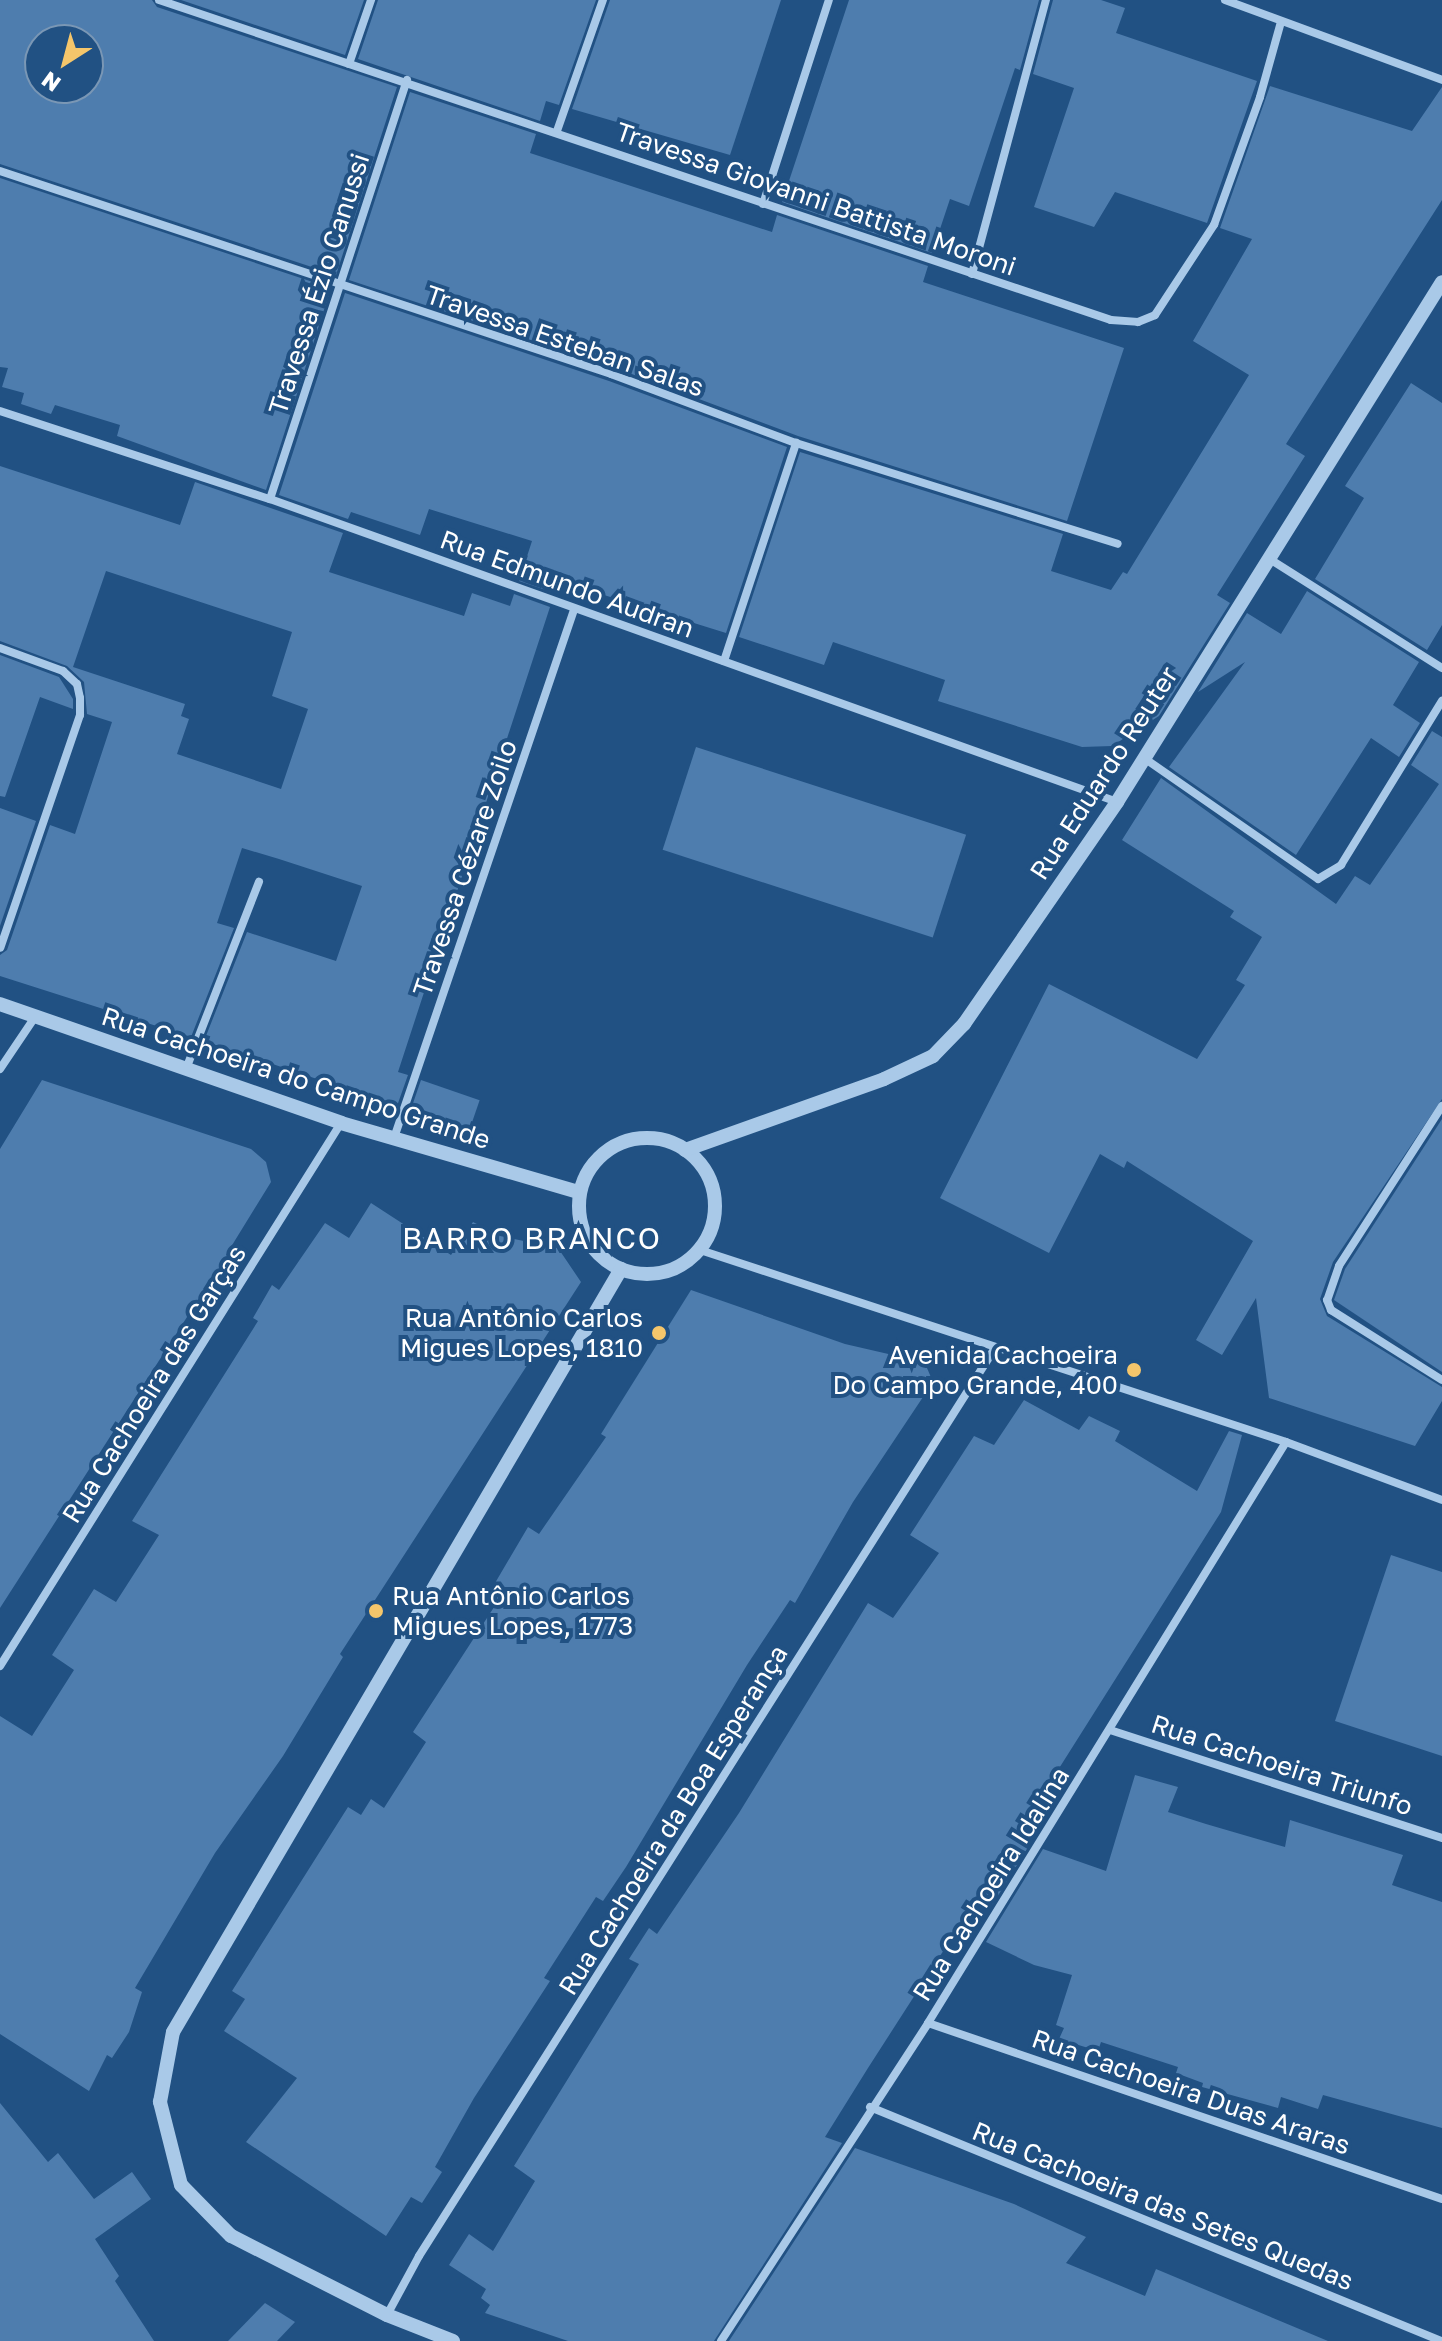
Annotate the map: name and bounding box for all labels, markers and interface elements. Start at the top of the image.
north arrow [24,24,104,104]
text: N [36,66,65,98]
street label: Travessa Giovanni Battista Moroni [612,116,1020,282]
street label: Travessa Ézio Canussi [262,150,376,418]
street label: Travessa Esteban Salas [422,279,708,403]
street label: Rua Edmundo Audran [436,524,698,644]
street label: Rua Eduardo Reuter [1023,661,1185,885]
street label: Travessa Cézare Zoilo [406,736,524,1000]
street label: Rua Cachoeira do Campo Grande [98,1000,494,1156]
district label: BARRO BRANCO [402,1220,662,1256]
street label: Rua Cachoeira das Garças [55,1239,253,1529]
place label: Rua Antônio Carlos Migues Lopes, 1810 [400,1302,643,1364]
marker: Rua Antônio Carlos Migues Lopes, 1810 [650,1324,668,1342]
place label: Avenida Cachoeira Do Campo Grande, 400 [832,1339,1118,1400]
marker: Avenida Cachoeira Do Campo Grande, 400 [1125,1361,1143,1379]
place label: Rua Antônio Carlos Migues Lopes, 1773 [392,1580,633,1642]
marker: Rua Antônio Carlos Migues Lopes, 1773 [367,1602,385,1620]
street label: Rua Cachoeira da Boa Esperança [552,1639,794,2001]
street label: Rua Cachoeira Triunfo [1147,1708,1417,1822]
street label: Rua Cachoeira Idalina [906,1761,1076,2007]
street label: Rua Cachoeira Duas Araras [1028,2023,1354,2161]
street label: Rua Cachoeira das Setes Quedas [968,2115,1358,2297]

